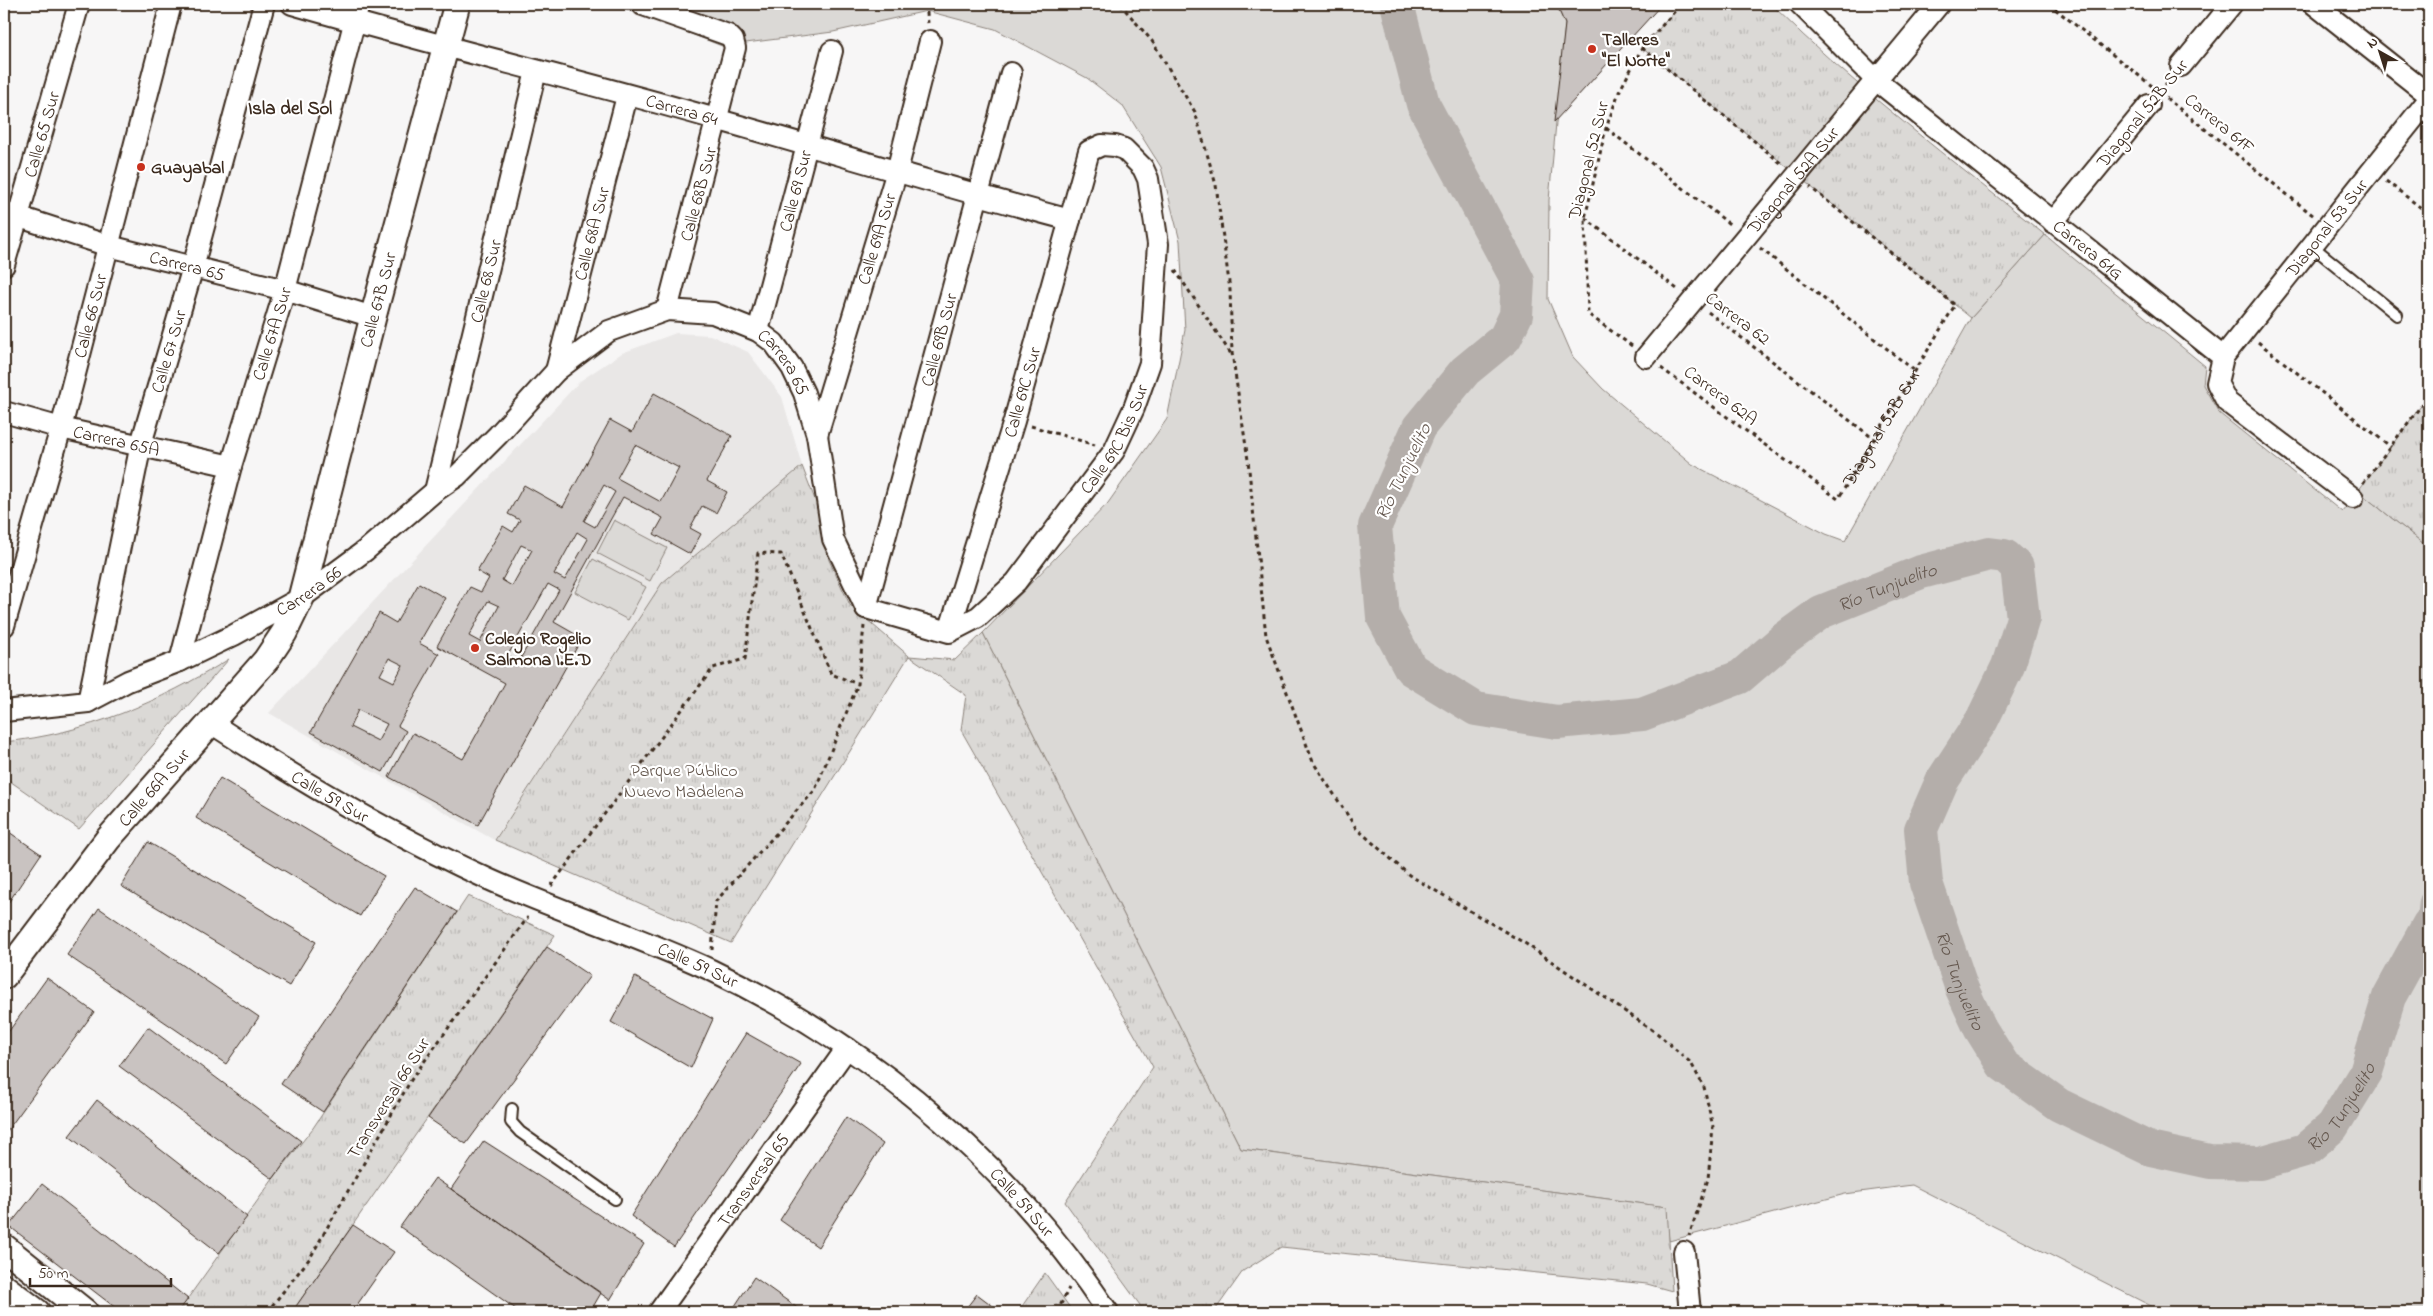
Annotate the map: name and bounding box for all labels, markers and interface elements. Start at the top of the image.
place label: Talleres "El Norte" [1601,28,1671,75]
north arrow [2356,28,2406,78]
text: N [2362,32,2383,54]
marker: Talleres "El Norte" [1586,43,1598,55]
street label: Diagonal 52B Sur [2091,54,2197,176]
street label: Calle 65 Sur [19,88,68,181]
street label: Carrera 61F [2178,88,2260,161]
street label: Carrera 64 [642,89,721,134]
district label: Isla del Sol [248,96,332,123]
street label: Diagonal 52 Sur [1562,98,1618,223]
street label: Diagonal 52A Sur [1742,122,1847,241]
street label: Calle 68B Sur [675,144,725,245]
street label: Calle 69 Sur [774,147,820,235]
place label: Guayabal [151,156,224,183]
marker: Guayabal [135,161,147,173]
street label: Diagonal 53 Sur [2280,174,2375,285]
street label: Calle 68A Sur [569,184,618,284]
street label: Calle 69A Sur [852,190,905,288]
street label: Carrera 61G [2046,215,2128,287]
street label: Calle 68 Sur [465,237,510,326]
street label: Carrera 65 [146,246,227,289]
street label: Calle 67B Sur [355,249,405,351]
street label: Calle 66 Sur [69,271,116,361]
street label: Calle 67A Sur [247,284,300,384]
street label: Carrera 62 [1699,286,1775,353]
street label: Calle 69B Sur [916,290,966,390]
street label: Calle 67 Sur [146,307,195,397]
street label: Carrera 65 [751,324,814,400]
street label: Calle 69C Sur [999,344,1049,441]
street label: Carrera 62A [1677,360,1762,433]
street label: Diagonal 52B Sur [1837,364,1929,493]
street label: Calle 69C Bis Sur [1075,381,1156,500]
water label: Río Tunjuelito [1369,418,1440,525]
street label: Carrera 65A [70,420,162,465]
water label: Río Tunjuelito [1834,557,1941,620]
street label: Carrera 66 [272,561,348,624]
place label: Colegio Rogelio Salmona I.E.D [485,627,591,674]
marker: Colegio Rogelio Salmona I.E.D [469,642,481,654]
street label: Calle 66A Sur [113,743,197,834]
park label: Parque Público Nuevo Madelena [624,759,744,806]
street label: Calle 59 Sur [285,765,373,831]
water label: Río Tunjuelito [1927,928,1991,1036]
street label: Calle 59 Sur [653,937,742,996]
street label: Transversal 66 Sur [342,1033,438,1165]
water label: Río Tunjuelito [2301,1059,2384,1159]
street label: Transversal 65 [712,1129,797,1233]
street label: Calle 59 Sur [983,1163,1059,1244]
scale bar [30,1256,171,1288]
text: 50 m [38,1263,69,1285]

